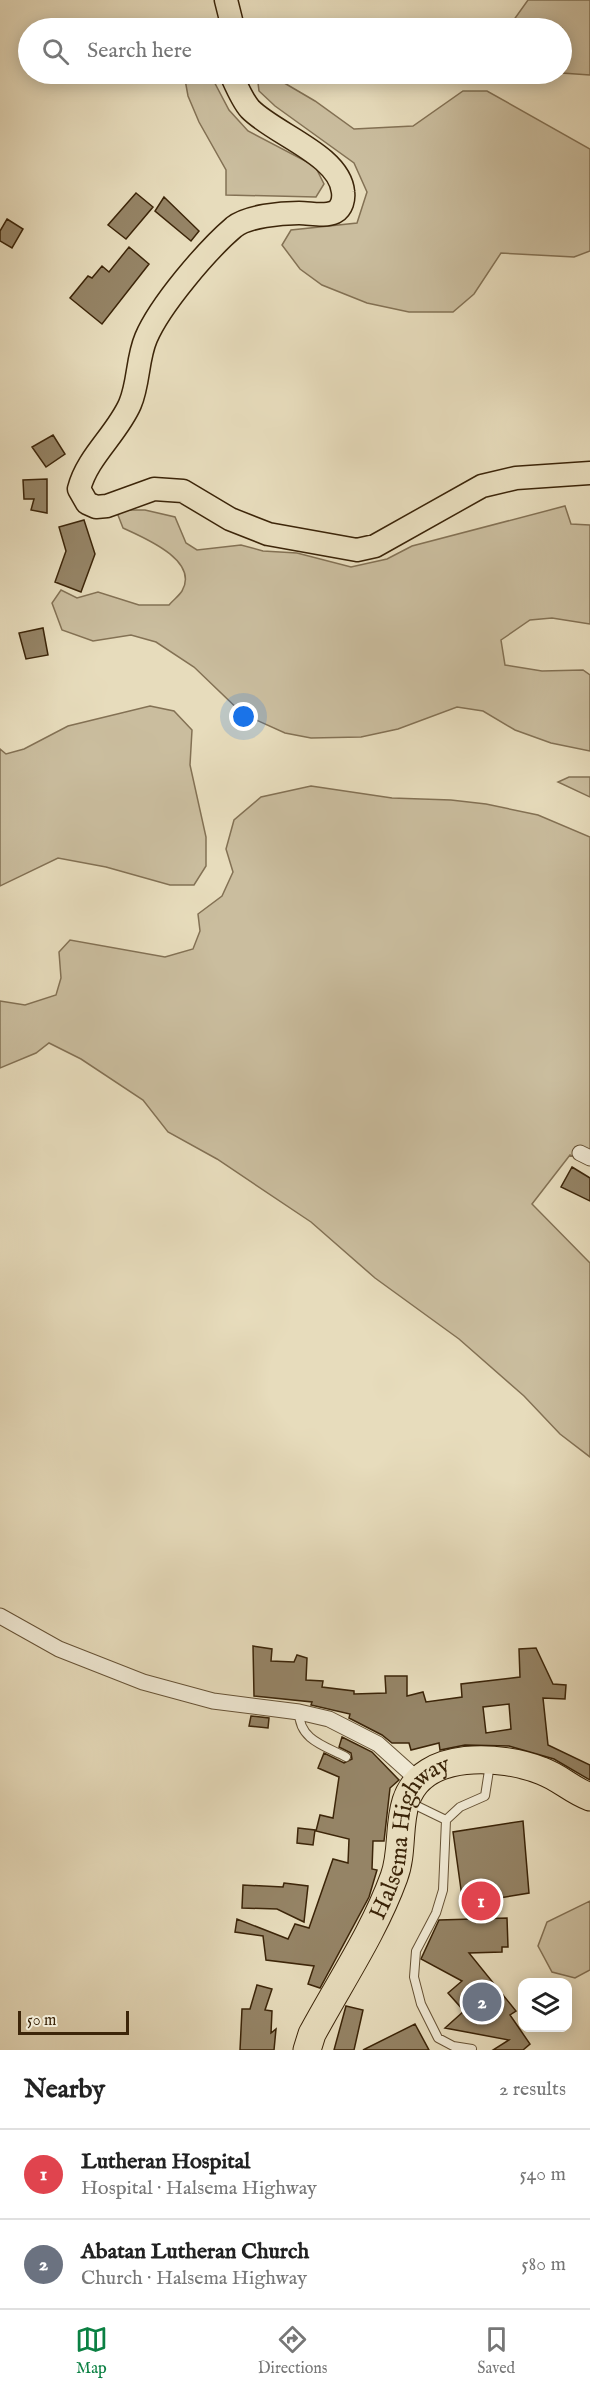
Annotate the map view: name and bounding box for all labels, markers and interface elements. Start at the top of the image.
search box [18,18,572,84]
icon: search [39,35,72,68]
text: Search here [87,37,192,65]
your location [229,702,258,731]
street label: Halsema Highway [362,1749,454,1925]
pin: 1 [462,1878,500,1924]
map controls [518,1978,572,2032]
button: layers [518,1978,572,2032]
pin: 2 [462,1980,502,2024]
scale bar [18,2008,129,2036]
text: 50 m [27,2011,56,2031]
text: Nearby [24,2073,105,2106]
text: 2 results [499,2077,566,2102]
text: Lutheran Hospital [81,2148,250,2176]
text: 1 [40,2162,47,2187]
text: 540 m [519,2162,566,2187]
text: Hospital · Halsema Highway [81,2176,317,2201]
text: Abatan Lutheran Church [81,2238,309,2266]
text: 2 [39,2252,48,2277]
text: 580 m [521,2252,566,2277]
text: Church · Halsema Highway [81,2266,307,2291]
tab: Map [75,2323,108,2379]
tab: Directions [258,2323,327,2379]
tab: Saved [477,2323,515,2379]

